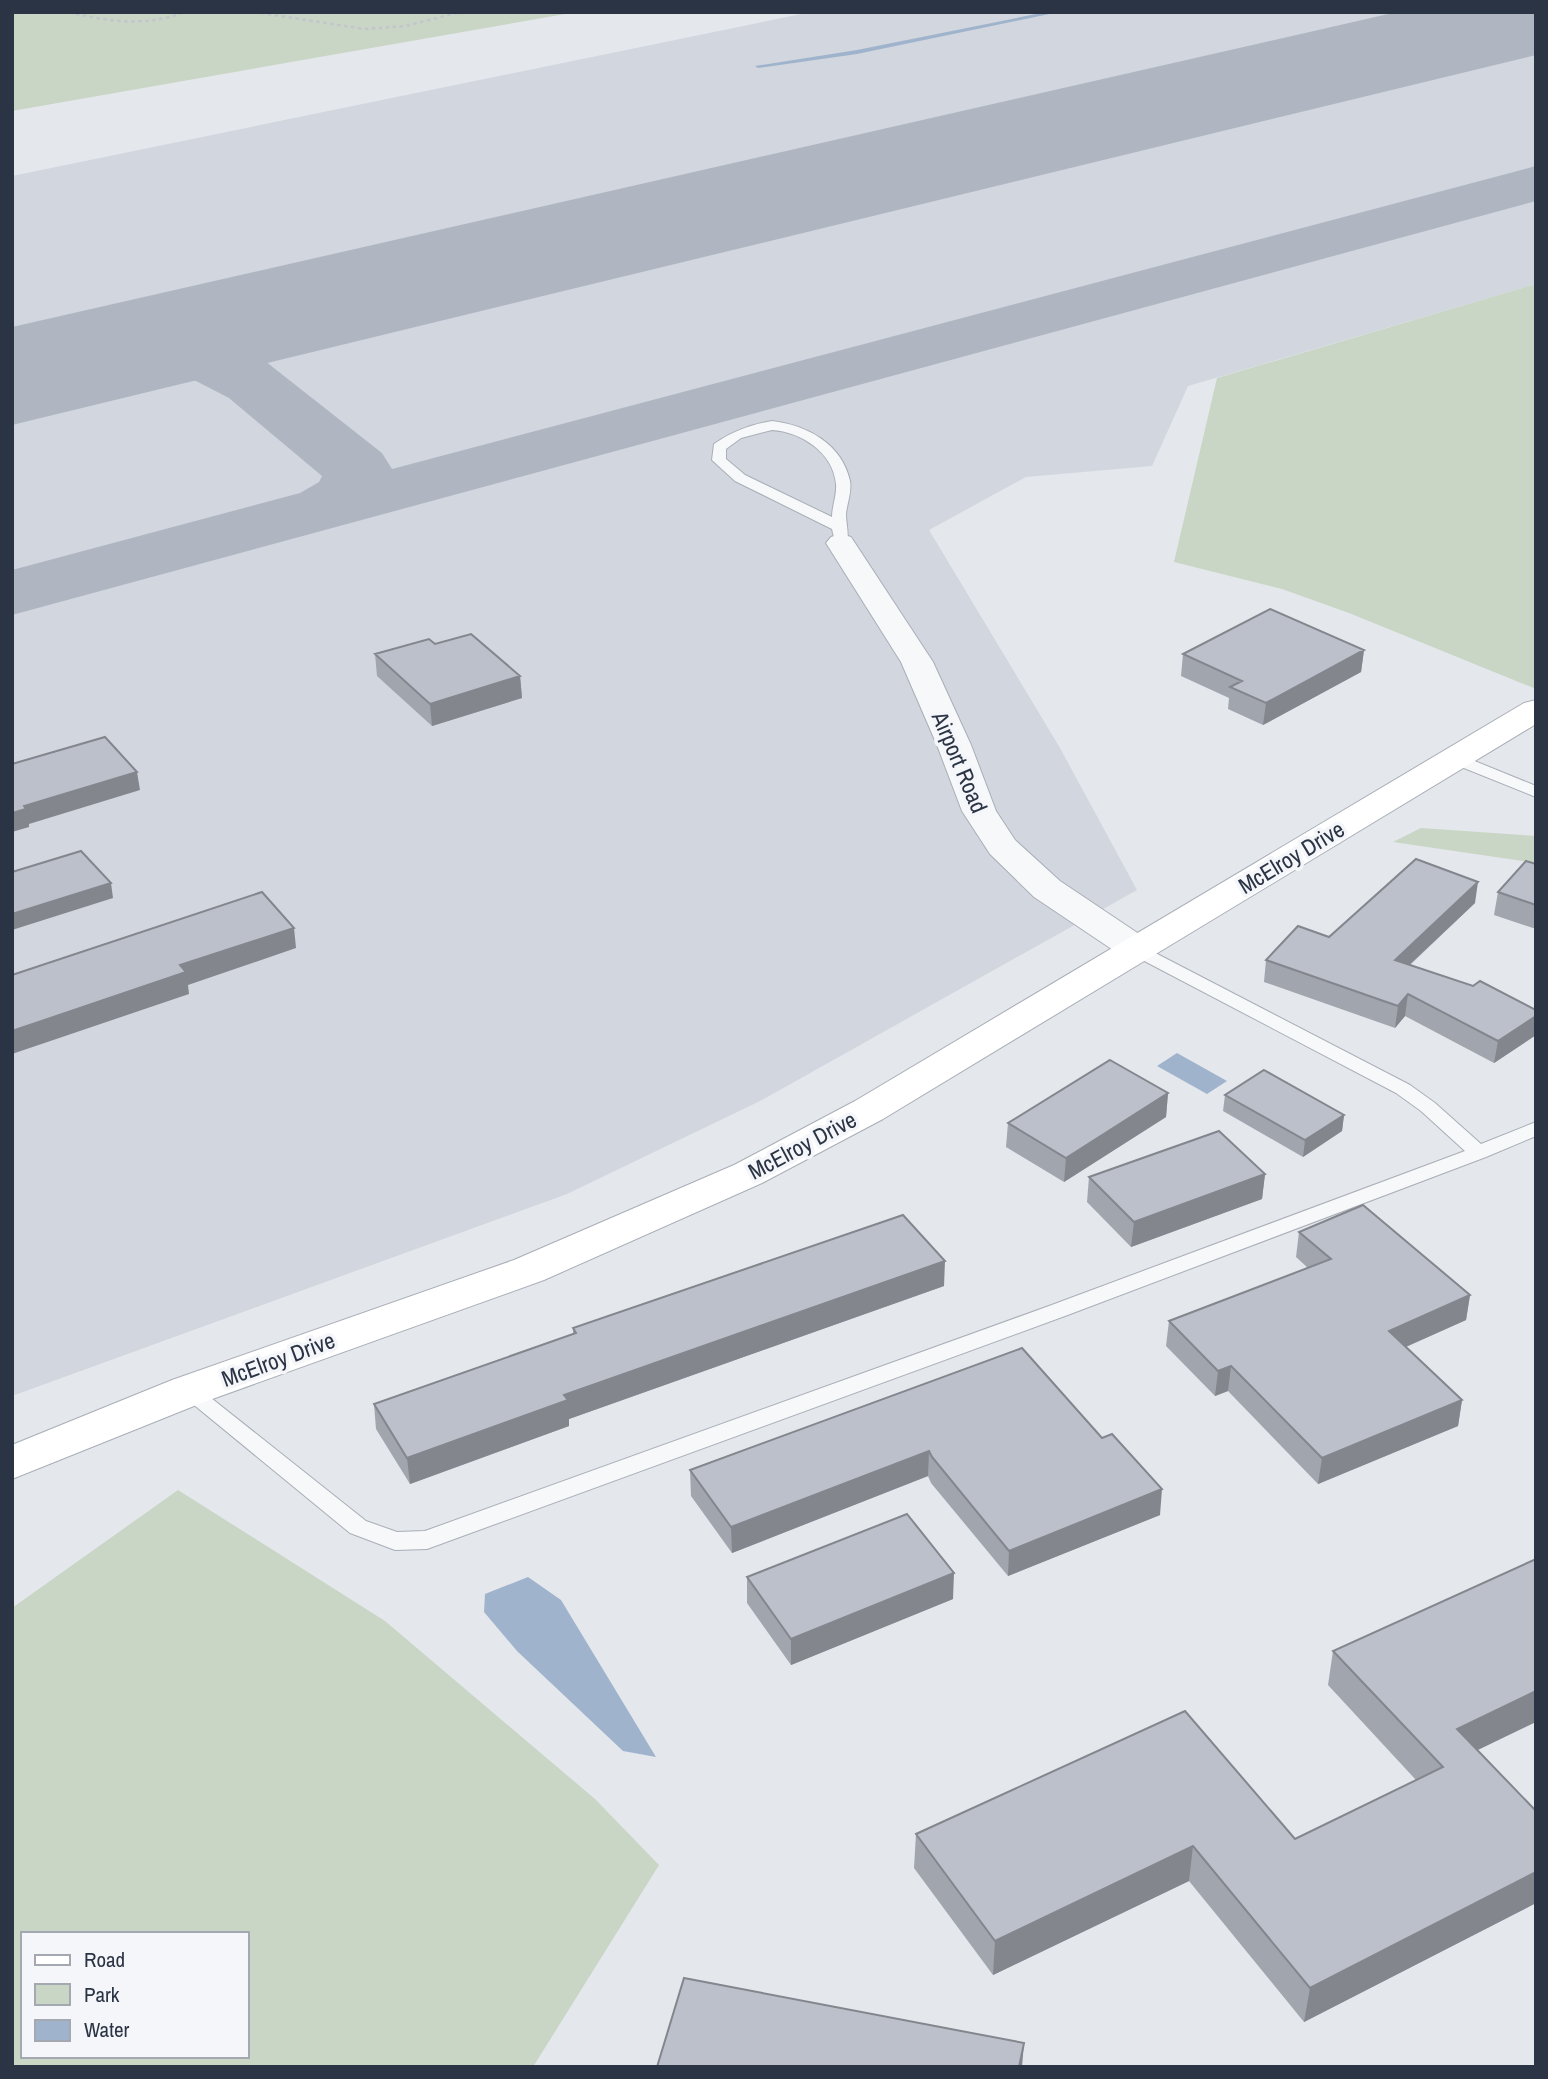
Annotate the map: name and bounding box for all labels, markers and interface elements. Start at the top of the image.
street label: Airport Road [924,706,995,817]
street label: McElroy Drive [1232,813,1350,901]
street label: McElroy Drive [742,1104,862,1186]
street label: McElroy Drive [217,1324,339,1394]
legend [21,1932,248,2058]
text: Road [84,1945,125,1974]
text: Park [84,1980,120,2009]
text: Water [84,2015,130,2044]

